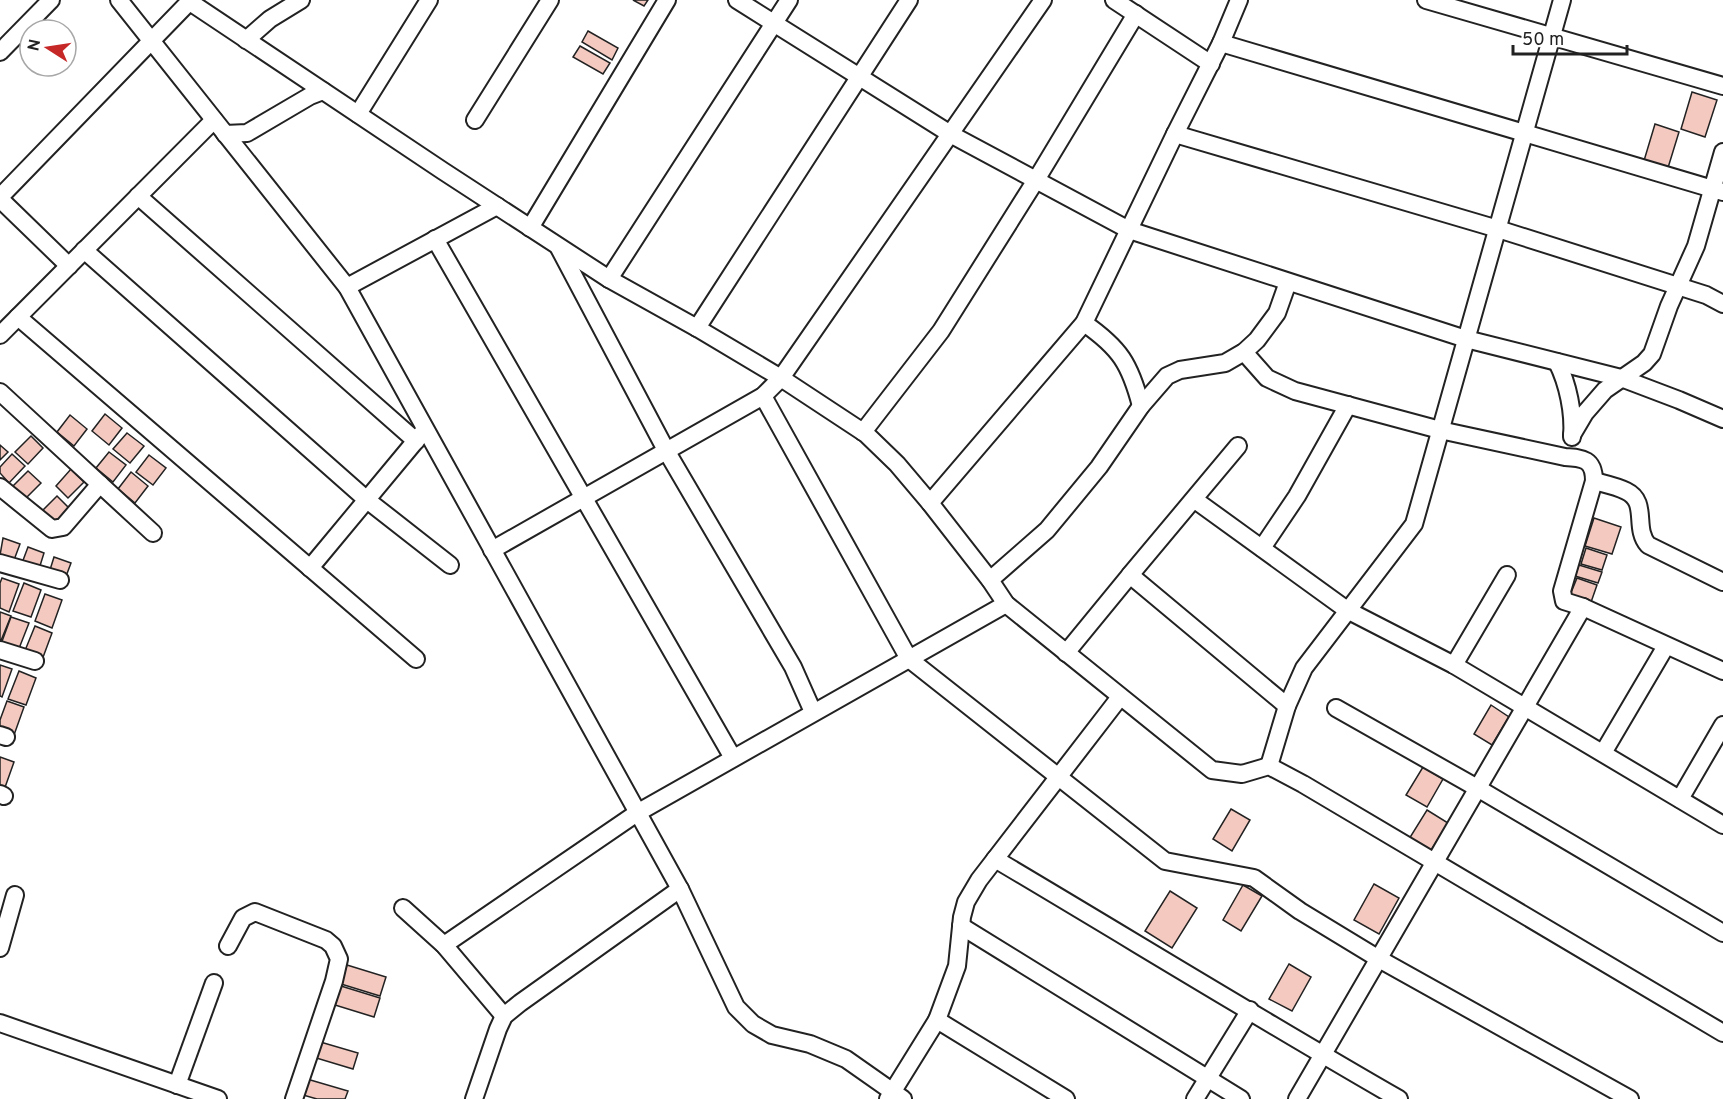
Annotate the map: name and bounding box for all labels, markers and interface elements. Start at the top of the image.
north arrow [18,18,78,78]
scale bar [1513,18,1627,56]
text: 50 m [1522,29,1564,52]
text: N [24,38,46,53]

